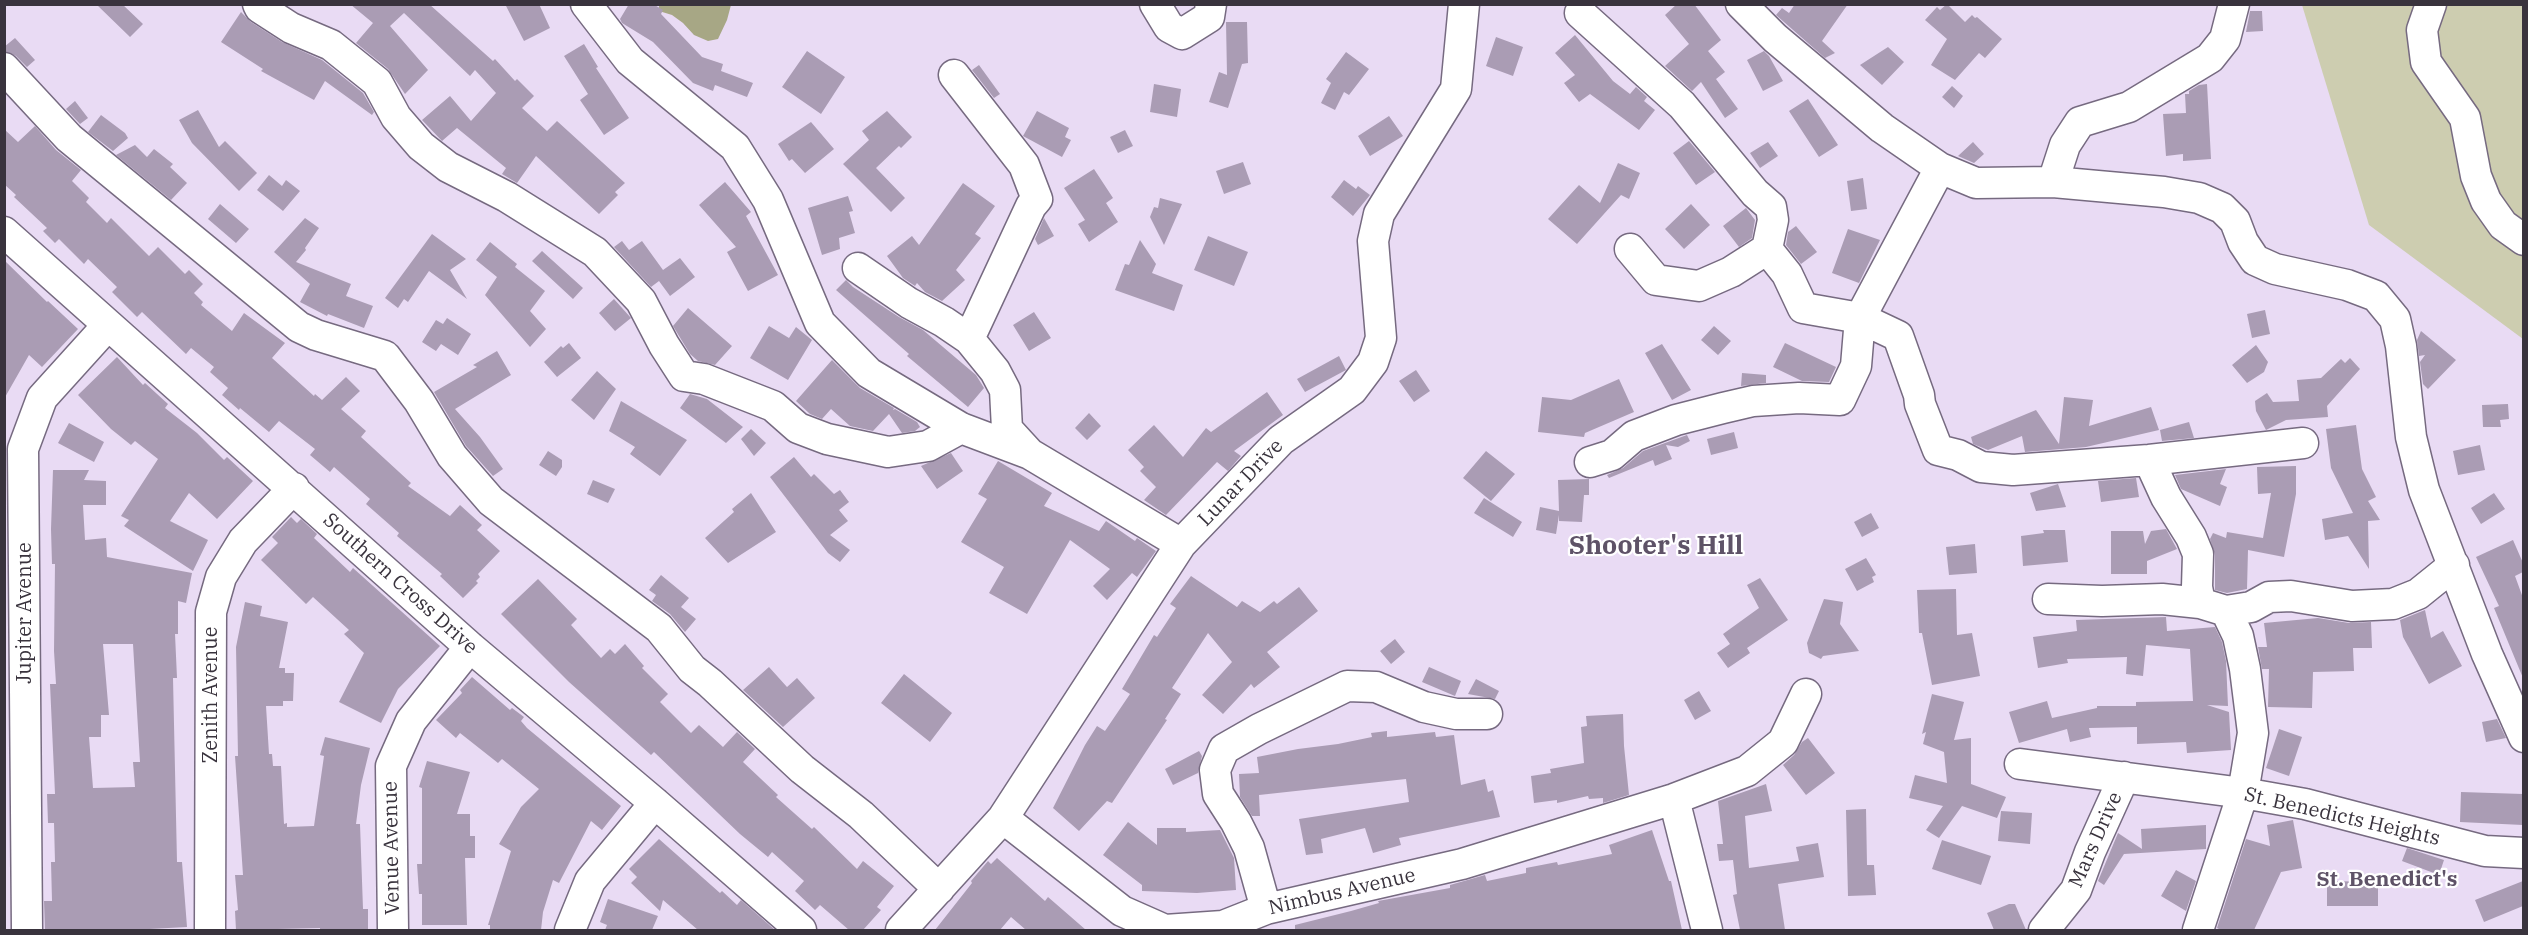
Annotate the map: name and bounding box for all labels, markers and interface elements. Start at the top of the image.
street label: Lunar Drive [1194,434,1288,532]
street label: Southern Cross Drive [318,508,482,660]
district label: Shooter's Hill [1569,530,1743,562]
street label: Jupiter Avenue [13,542,37,684]
street label: Zenith Avenue [199,627,223,763]
street label: Venue Avenue [379,781,405,915]
street label: St. Benedicts Heights [2242,783,2442,851]
street label: Mars Drive [2064,788,2128,892]
street label: Nimbus Avenue [1266,863,1418,921]
district label: St. Benedict's [2317,867,2457,893]

